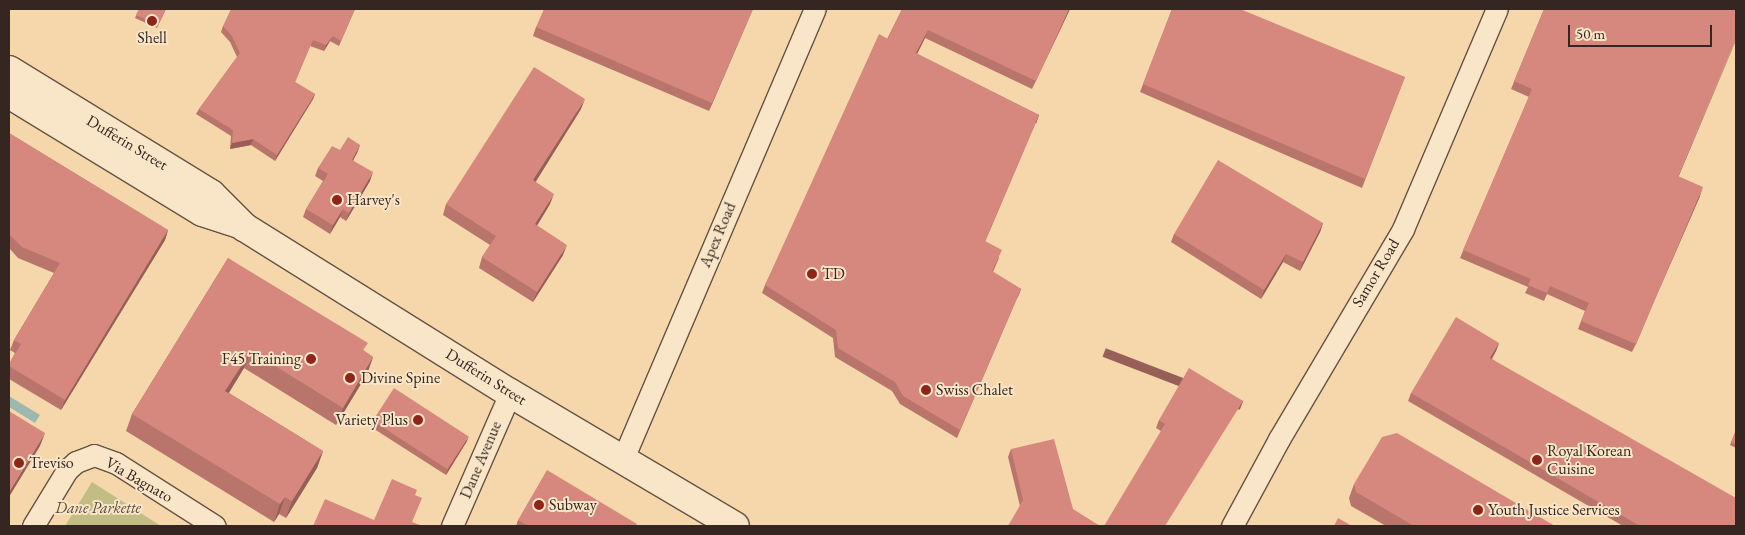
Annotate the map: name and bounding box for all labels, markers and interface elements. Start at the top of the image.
marker: Shell [146,15,158,27]
scale bar [1570,15,1714,47]
text: 50 m [1576,24,1605,43]
place label: Shell [137,28,167,48]
street label: Dufferin Street [83,111,171,175]
place label: Harvey's [347,190,400,210]
marker: Harvey's [331,194,343,206]
street label: Apex Road [696,200,740,270]
street label: Samor Road [1348,235,1404,311]
place label: TD [822,264,845,284]
marker: TD [806,268,818,280]
street label: Dufferin Street [442,345,530,409]
place label: F45 Training [222,349,301,369]
marker: F45 Training [305,353,317,365]
place label: Divine Spine [361,368,440,388]
marker: Divine Spine [343,371,357,385]
place label: Swiss Chalet [936,380,1013,400]
marker: Swiss Chalet [920,384,932,396]
place label: Variety Plus [335,410,408,430]
marker: Variety Plus [412,414,424,426]
street label: Dane Avenue [456,418,506,502]
place label: Royal Korean Cuisine [1547,441,1631,479]
place label: Treviso [29,453,74,473]
street label: Via Bagnato [102,453,176,507]
marker: Royal Korean Cuisine [1531,454,1543,466]
marker: Treviso [13,457,25,469]
place label: Subway [549,495,597,515]
park label: Dane Parkette [55,498,141,518]
marker: Subway [533,499,545,511]
place label: Youth Justice Services [1488,500,1620,520]
marker: Youth Justice Services [1472,504,1484,516]

